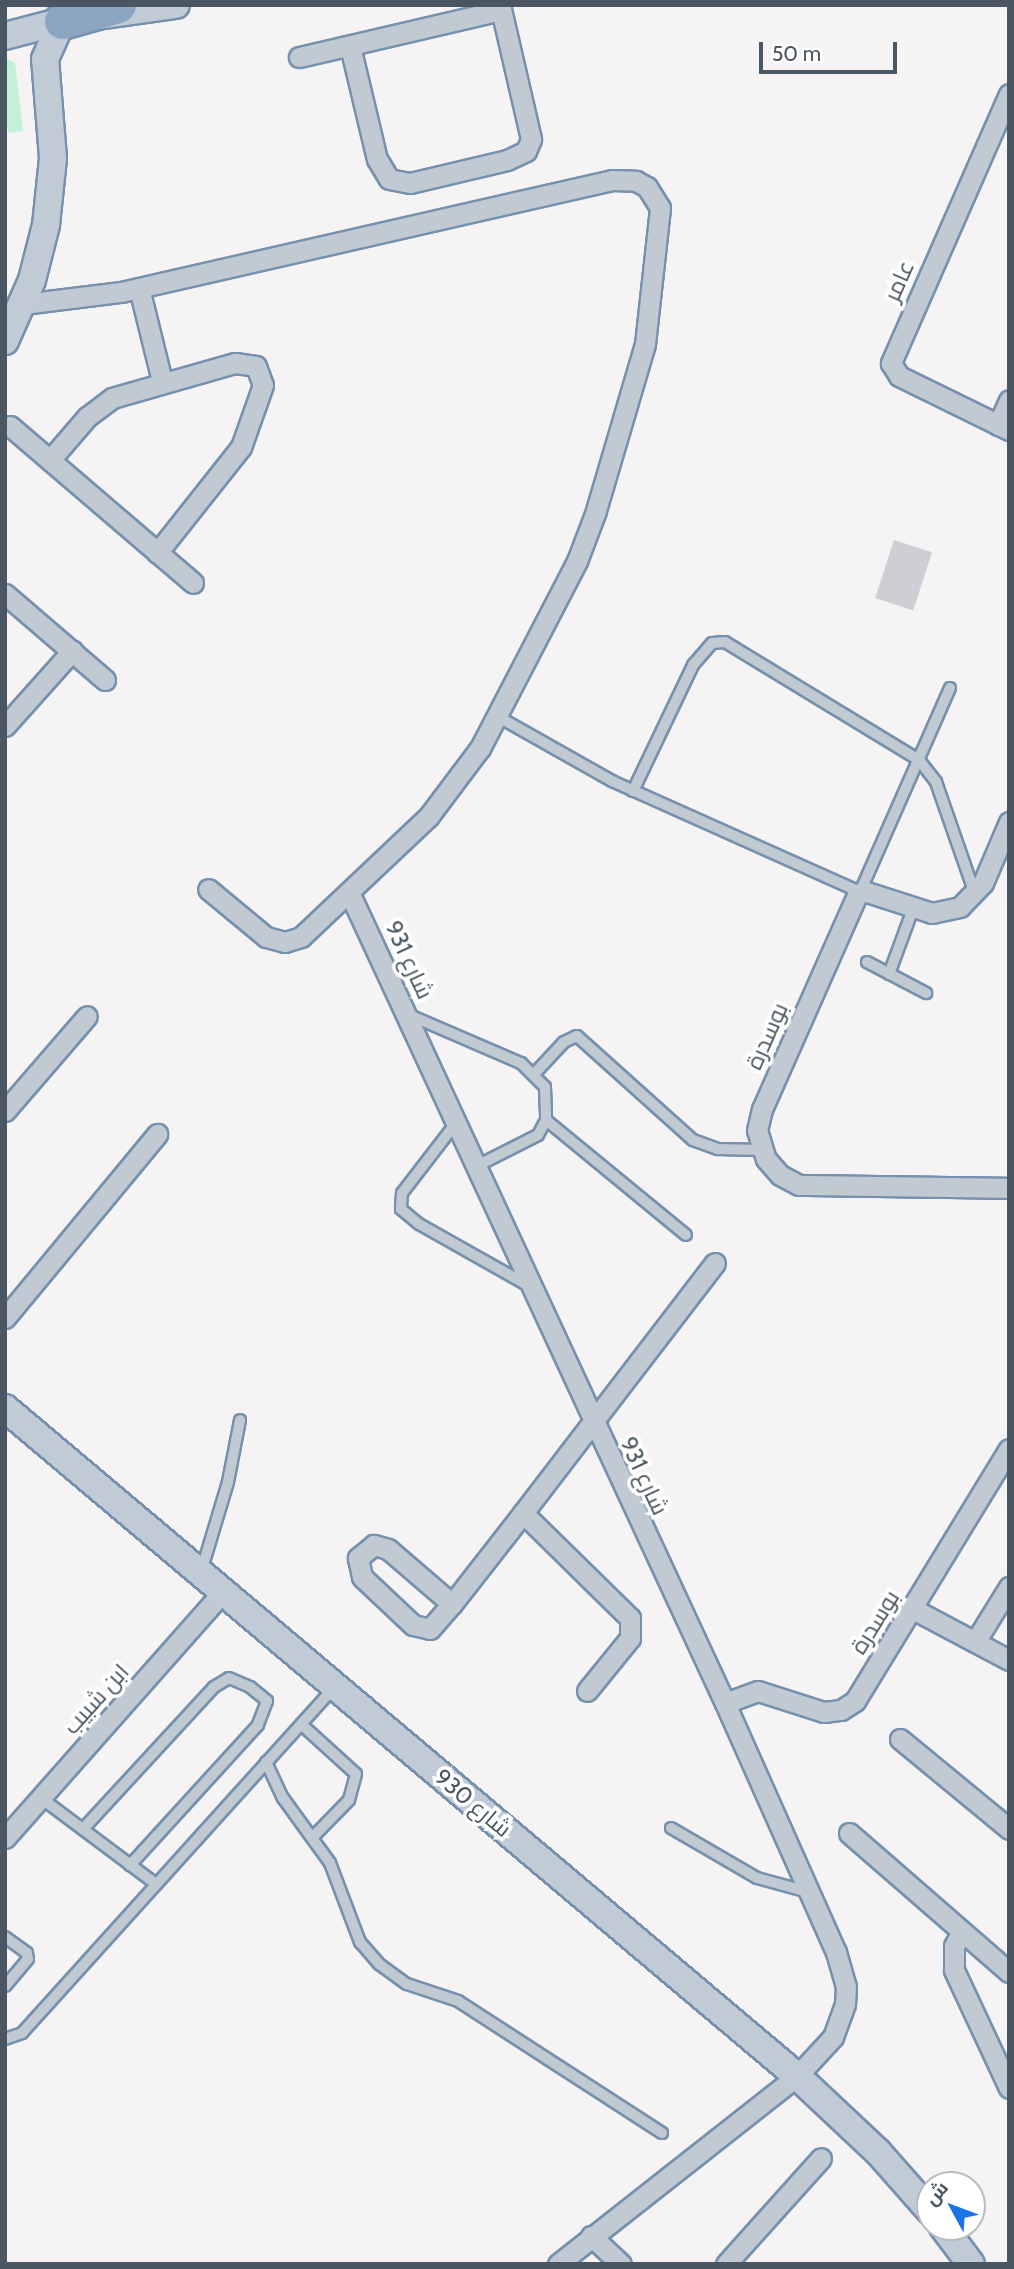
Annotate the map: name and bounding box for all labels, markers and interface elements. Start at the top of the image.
scale bar [762,28,900,72]
text: 50 m [772,41,821,66]
street label: عامر [878,256,920,306]
street label: شارع 931 [379,917,439,1003]
street label: بوسدرة [740,998,794,1074]
street label: شارع 931 [614,1433,674,1519]
street label: بوسدرة [845,1585,905,1659]
street label: ابن شبيب [57,1658,135,1740]
street label: شارع 930 [429,1763,517,1843]
north arrow [916,2171,986,2241]
text: ش [920,2176,953,2210]

